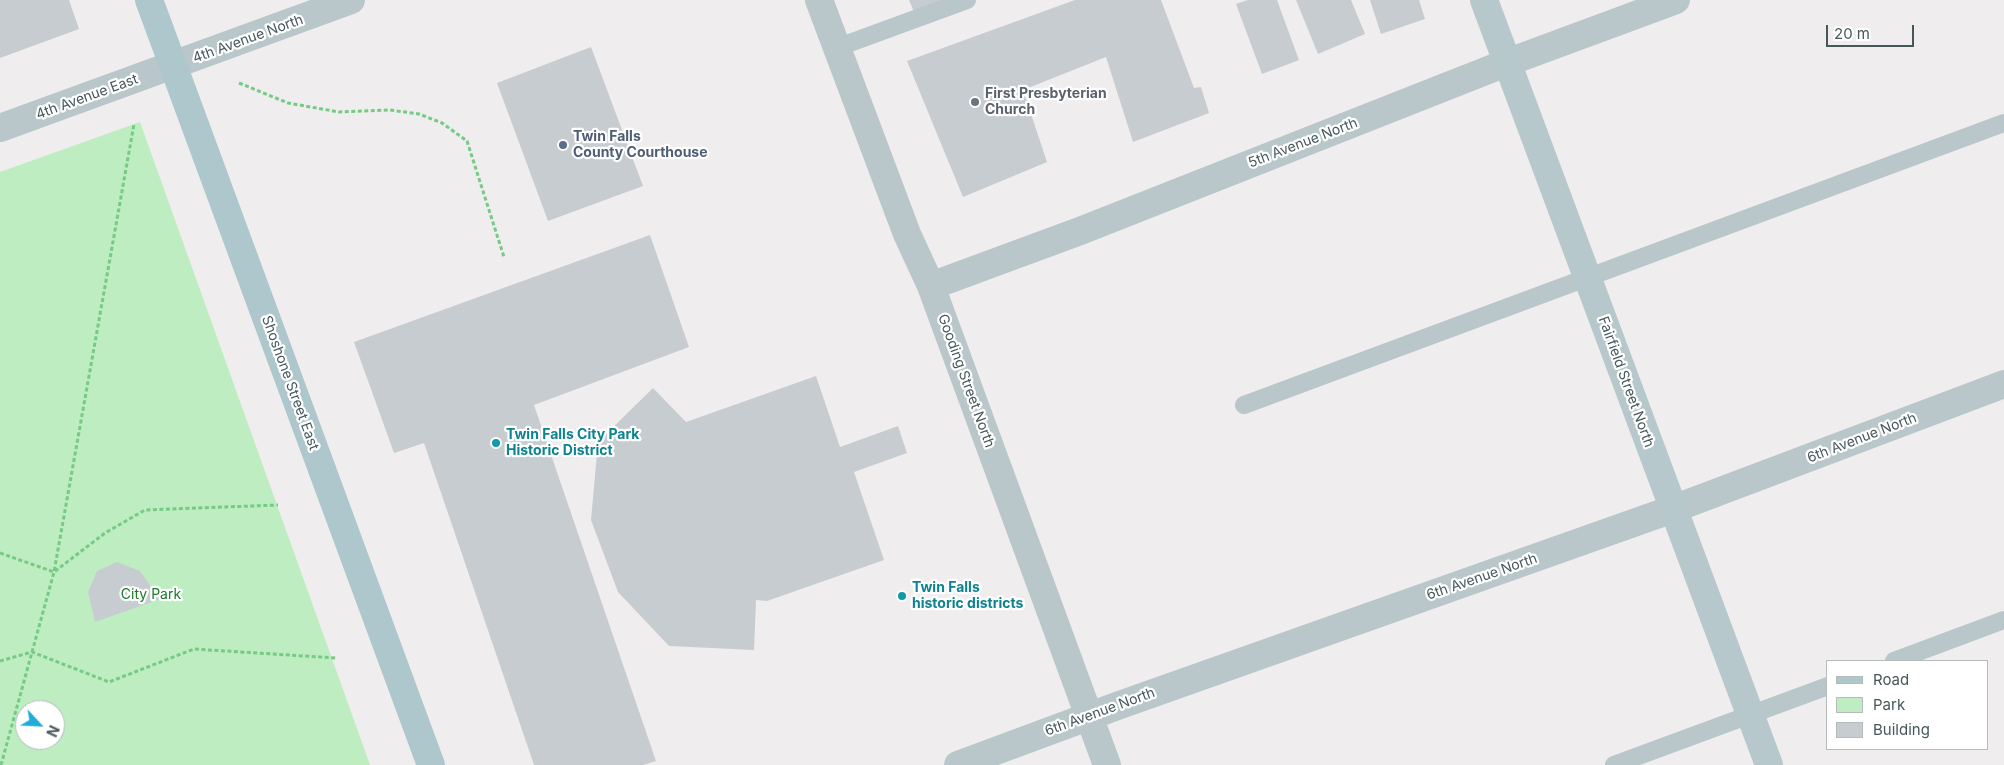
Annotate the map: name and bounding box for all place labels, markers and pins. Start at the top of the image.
place label: First Presbyterian Church [985,86,1107,118]
marker: First Presbyterian Church [969,96,981,108]
place label: Twin Falls County Courthouse [573,129,708,162]
marker: Twin Falls County Courthouse [557,139,569,151]
place label: Twin Falls City Park Historic District [506,427,639,460]
marker: Twin Falls City Park Historic District [490,437,502,449]
place label: Twin Falls historic districts [912,580,1023,612]
marker: Twin Falls historic districts [896,590,908,602]

